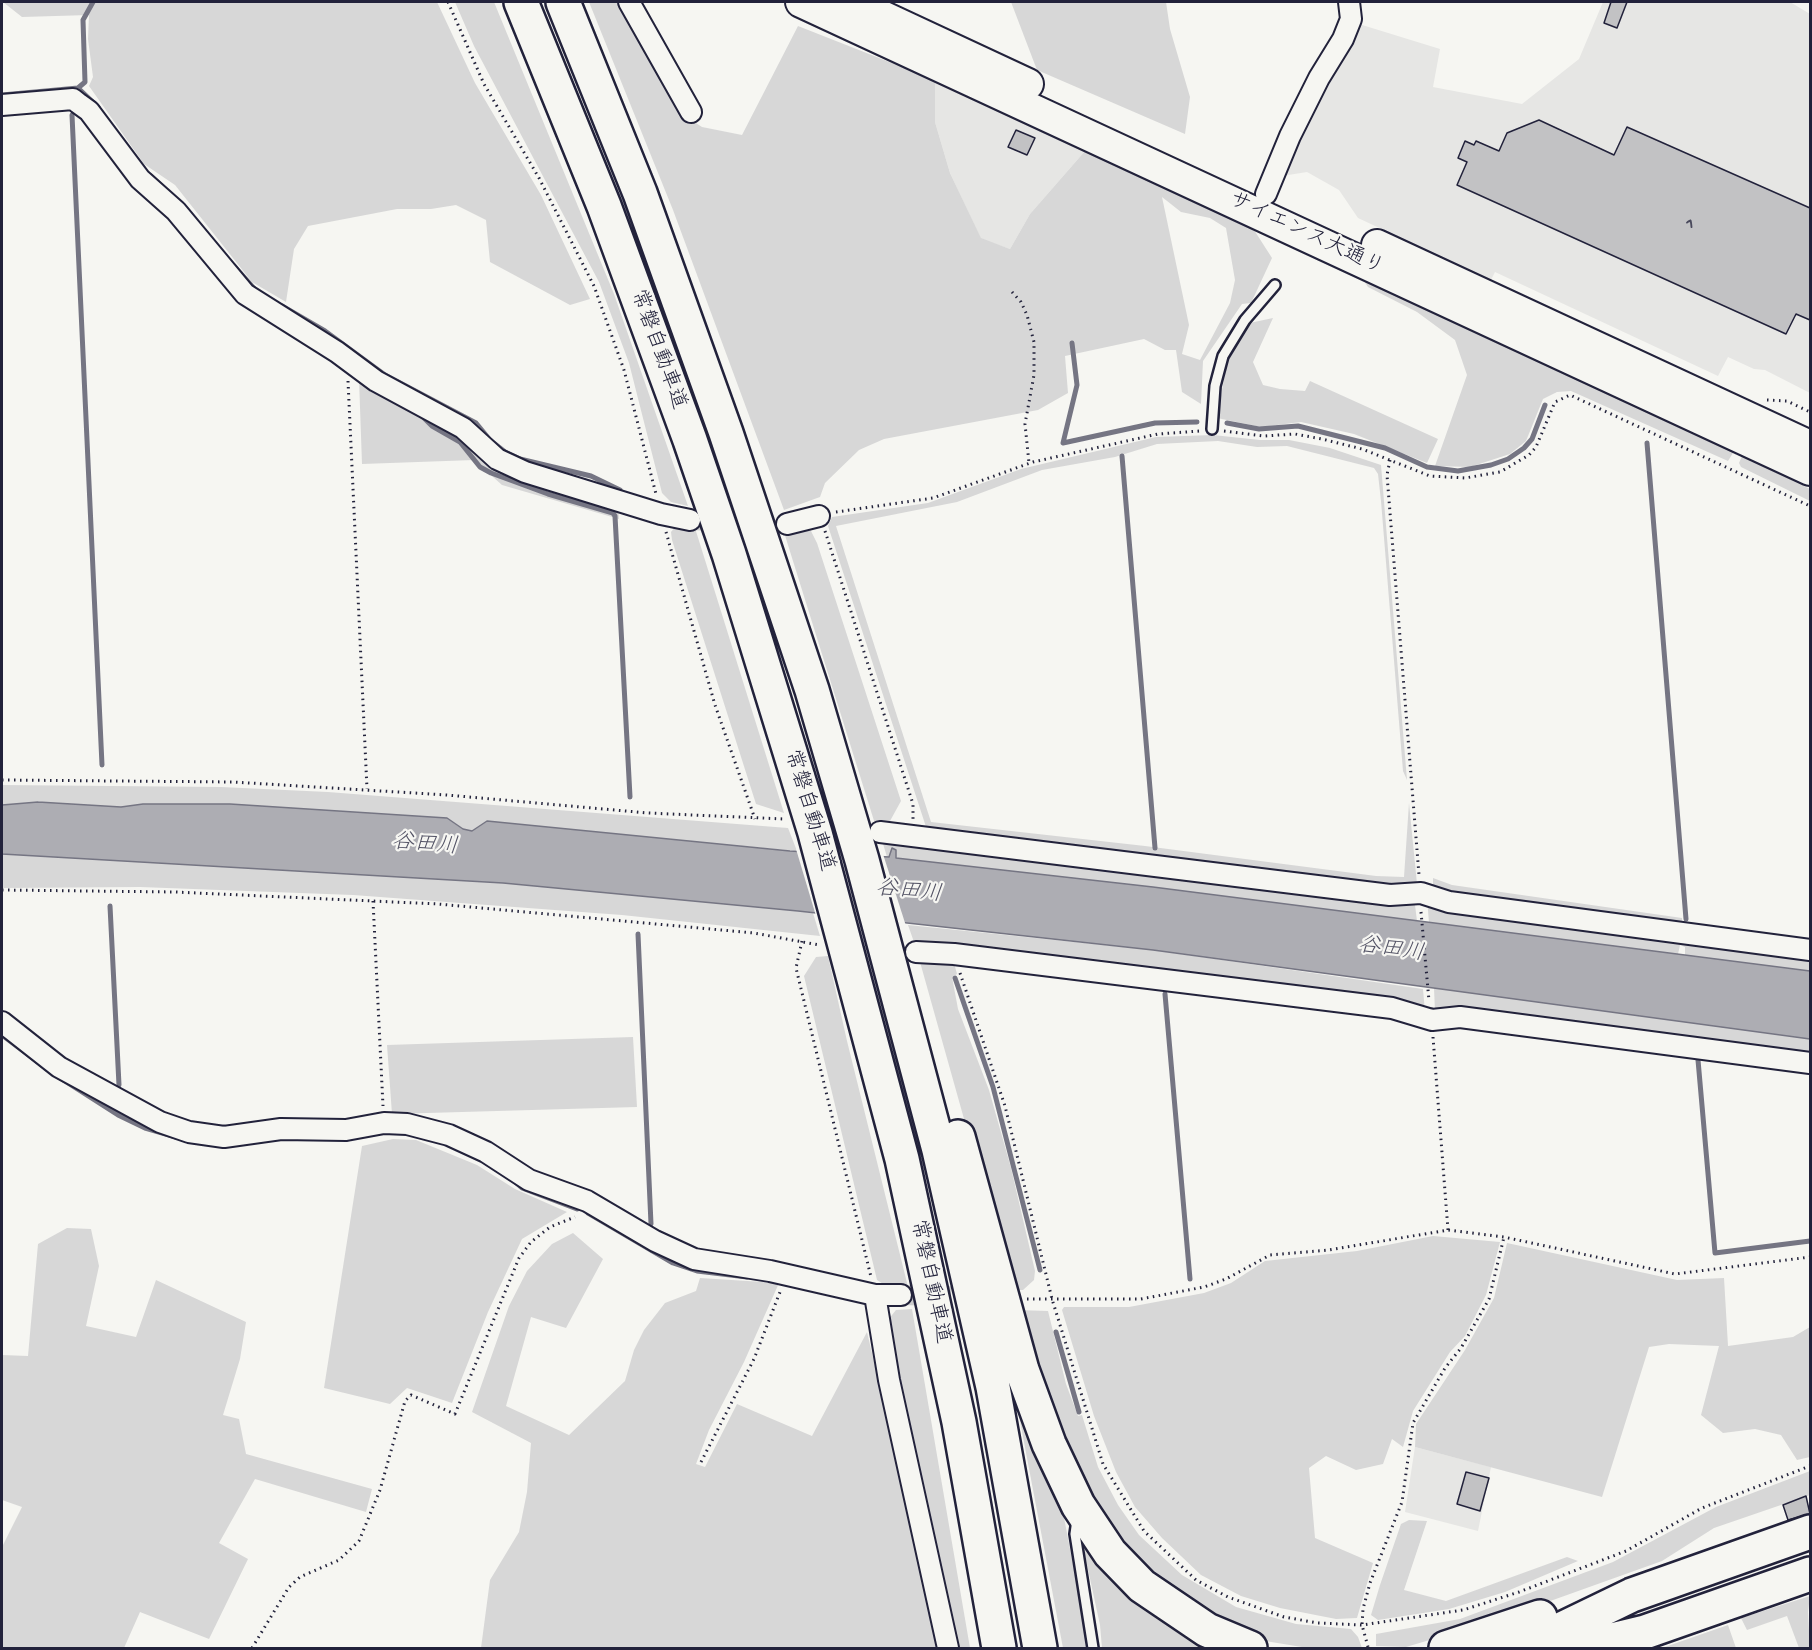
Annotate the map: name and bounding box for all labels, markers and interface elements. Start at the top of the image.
street label: サイエンス大通り [1225,188,1387,282]
house number: 1 [1686,214,1694,236]
street label: 常磐自動車道 [624,286,690,414]
street label: 常磐自動車道 [778,747,838,875]
water label: 谷田川 [391,830,459,862]
water label: 谷田川 [875,876,943,910]
water label: 谷田川 [1356,933,1426,969]
street label: 常磐自動車道 [904,1218,954,1346]

